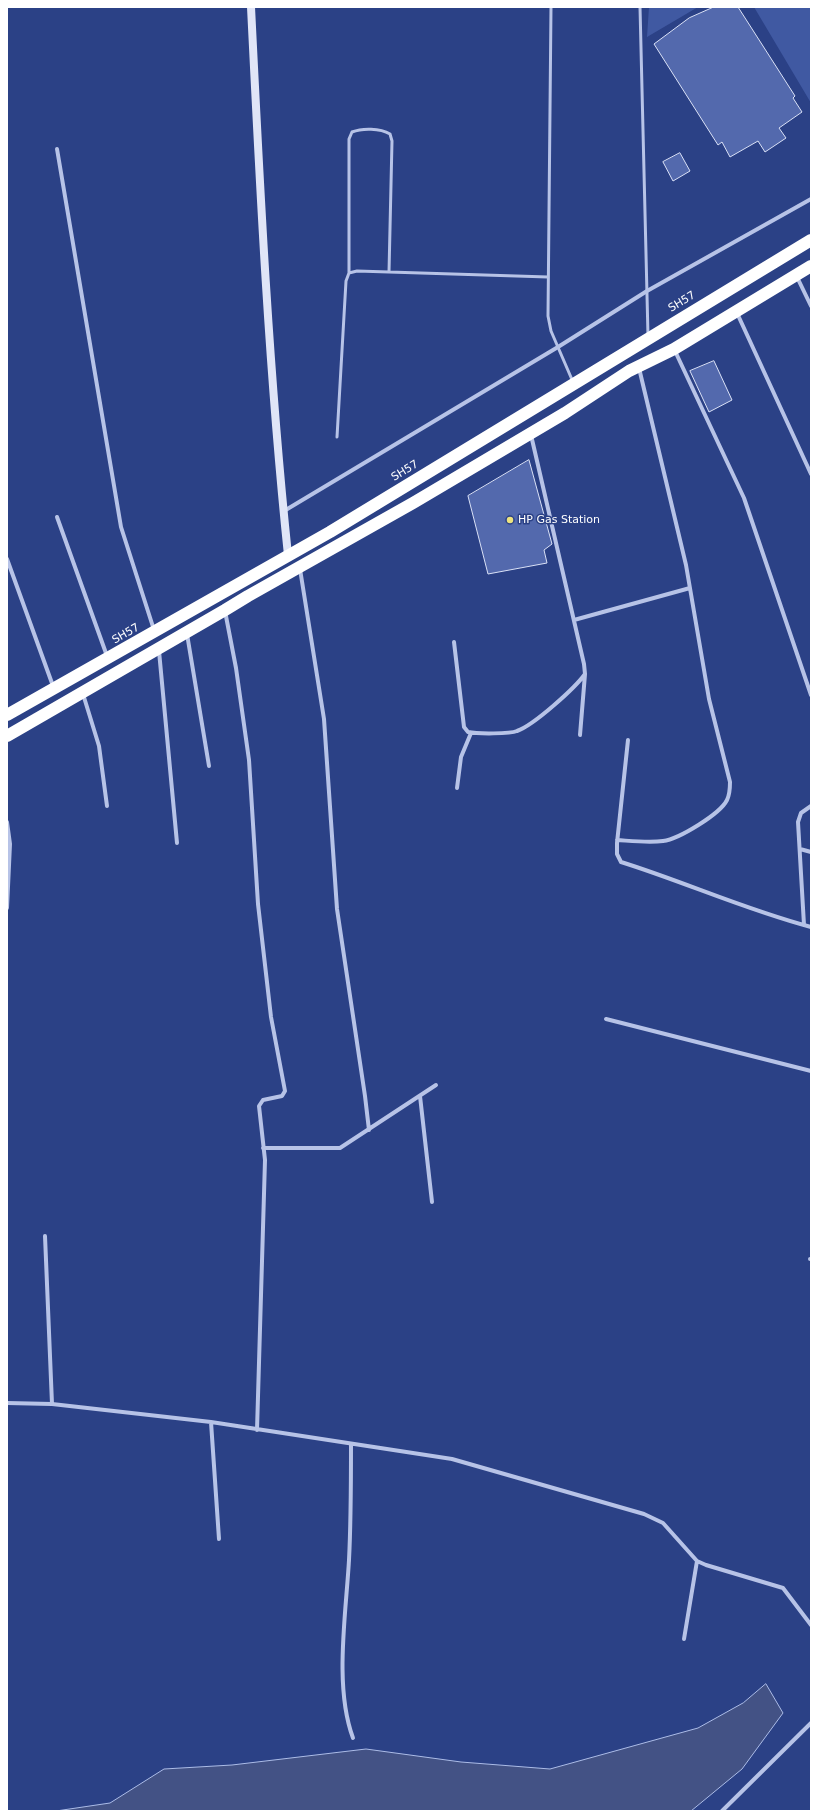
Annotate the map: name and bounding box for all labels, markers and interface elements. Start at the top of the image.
street label: SH57 [666,289,698,315]
street label: SH57 [389,458,421,484]
place label: HP Gas Station [518,513,600,527]
marker: HP Gas Station [505,515,515,525]
street label: SH57 [110,621,142,647]

